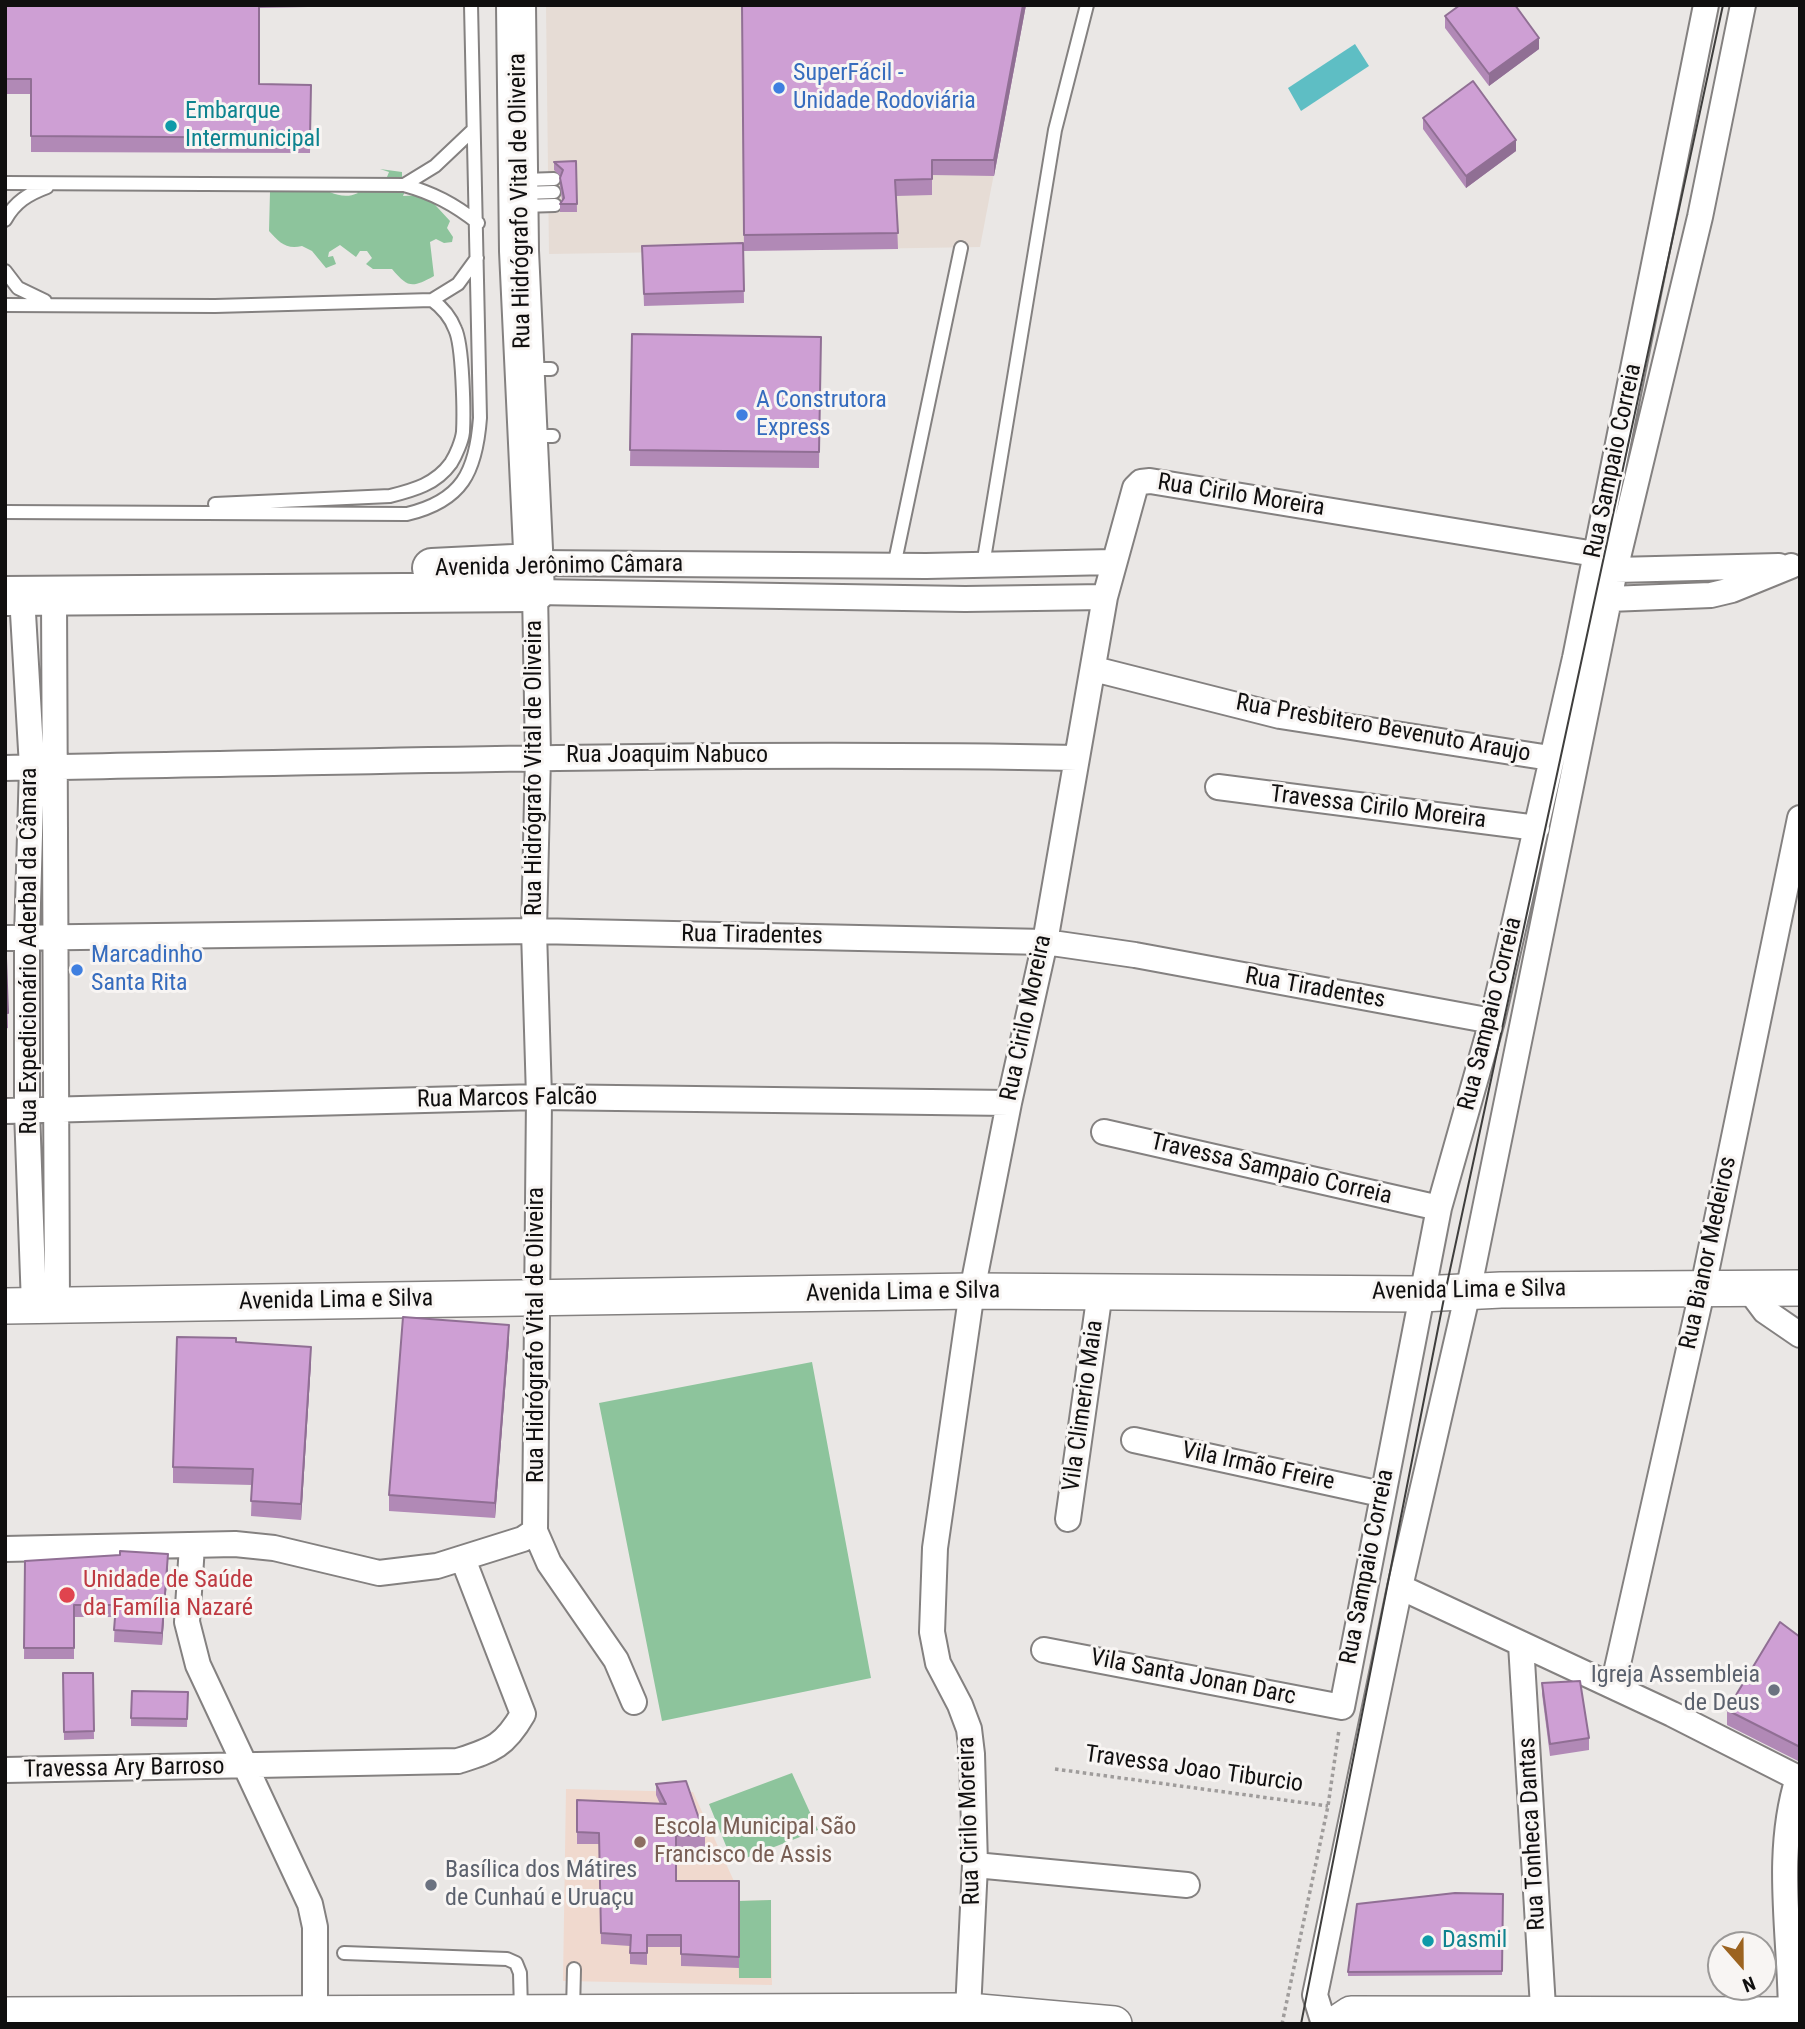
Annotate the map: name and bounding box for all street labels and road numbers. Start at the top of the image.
street label: Rua Hidrógrafo Vital de Oliveira [504,53,538,349]
street label: Rua Sampaio Correia [1579,361,1649,561]
street label: Rua Cirilo Moreira [1155,469,1327,523]
street label: Avenida Jerônimo Câmara [435,550,683,584]
street label: Rua Hidrógrafo Vital de Oliveira [521,620,549,916]
street label: Rua Presbitero Bevenuto Araujo [1233,689,1533,769]
street label: Rua Joaquim Nabuco [566,742,768,770]
street label: Rua Expedicionário Aderbal da Câmara [16,767,44,1135]
street label: Travessa Cirilo Moreira [1268,780,1488,836]
street label: Rua Sampaio Correia [1453,914,1529,1114]
street label: Rua Tiradentes [681,920,823,952]
street label: Rua Cirilo Moreira [995,932,1059,1104]
street label: Rua Tiradentes [1243,963,1387,1015]
street label: Rua Marcos Falcão [417,1083,597,1115]
street label: Travessa Sampaio Correia [1148,1128,1394,1212]
street label: Rua Bianor Medeiros [1675,1154,1743,1352]
street label: Rua Hidrógrafo Vital de Oliveira [523,1187,551,1483]
street label: Avenida Lima e Silva [1372,1275,1566,1307]
street label: Avenida Lima e Silva [806,1277,1000,1309]
street label: Avenida Lima e Silva [239,1285,433,1317]
street label: Vila Climerio Maia [1058,1319,1110,1493]
street label: Vila Irmão Freire [1179,1437,1337,1497]
street label: Rua Sampaio Correia [1335,1467,1401,1667]
street label: Vila Santa Jonan Darc [1088,1644,1298,1712]
street label: Rua Cirilo Moreira [953,1736,987,1906]
street label: Rua Tonheca Dantas [1514,1737,1552,1931]
street label: Travessa Joao Tiburcio [1083,1740,1305,1800]
street label: Travessa Ary Barroso [23,1753,225,1785]

